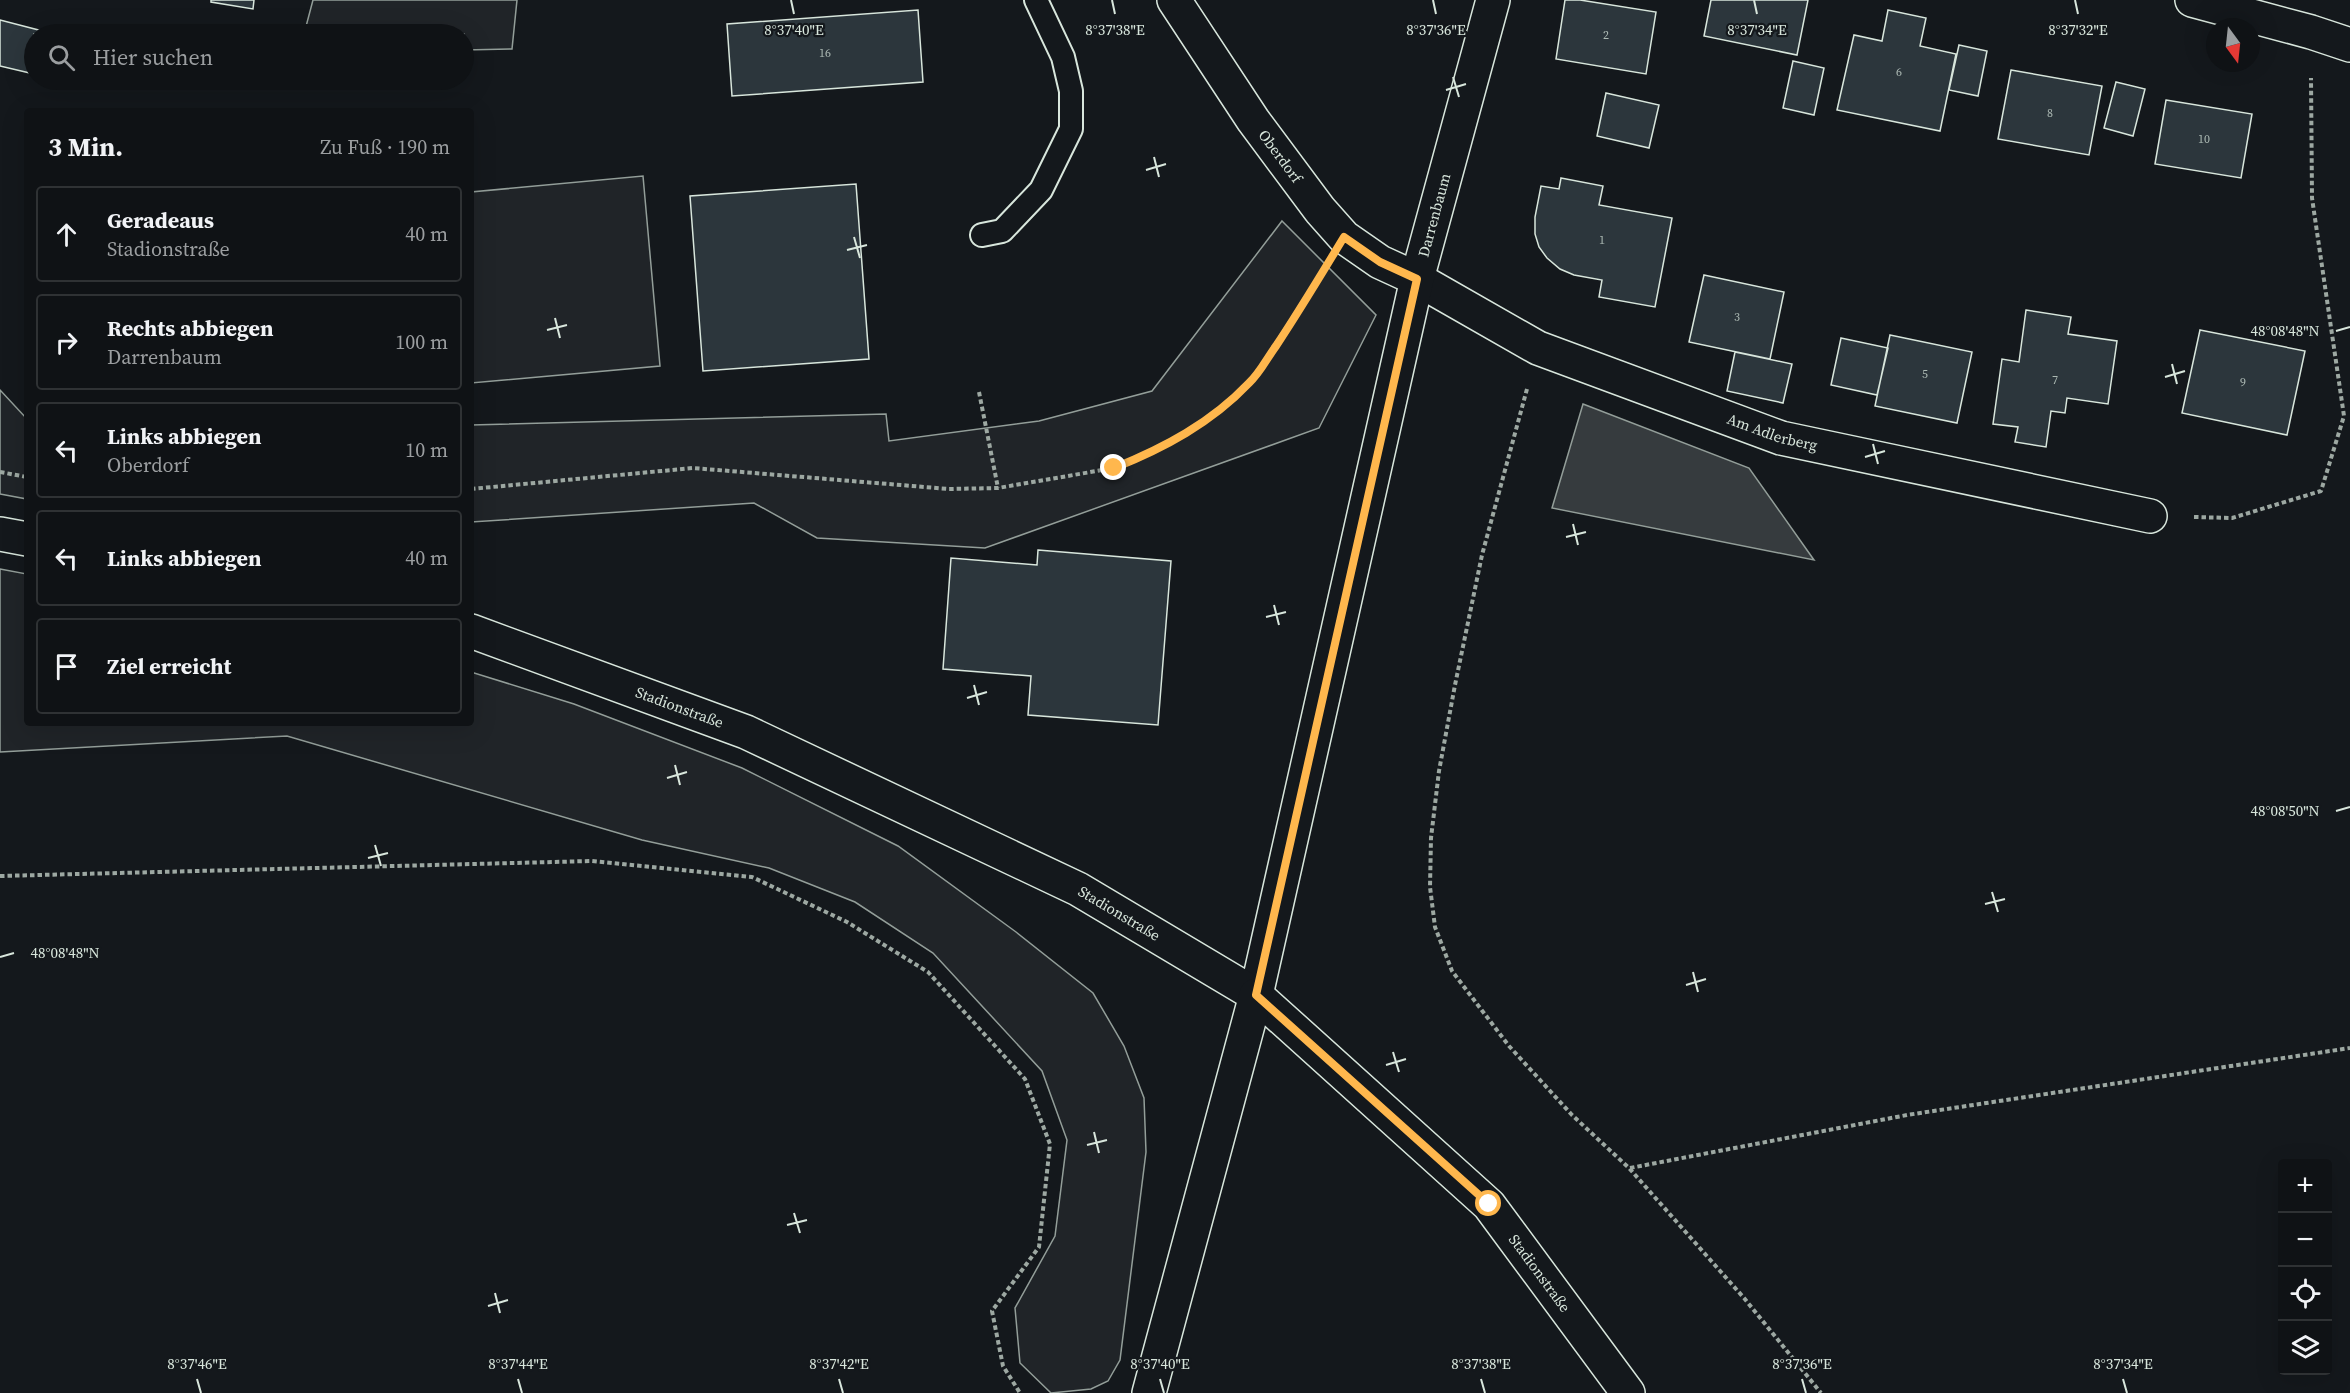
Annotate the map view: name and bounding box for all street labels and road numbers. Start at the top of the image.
street label: Oberdorf [1254,125,1308,188]
street label: Darrenbaum [1412,170,1455,259]
street label: Am Adlerberg [1724,408,1820,455]
street label: Stadionstraße [633,681,727,733]
street label: Stadionstraße [1074,880,1165,946]
street label: Stadionstraße [1504,1230,1576,1317]

